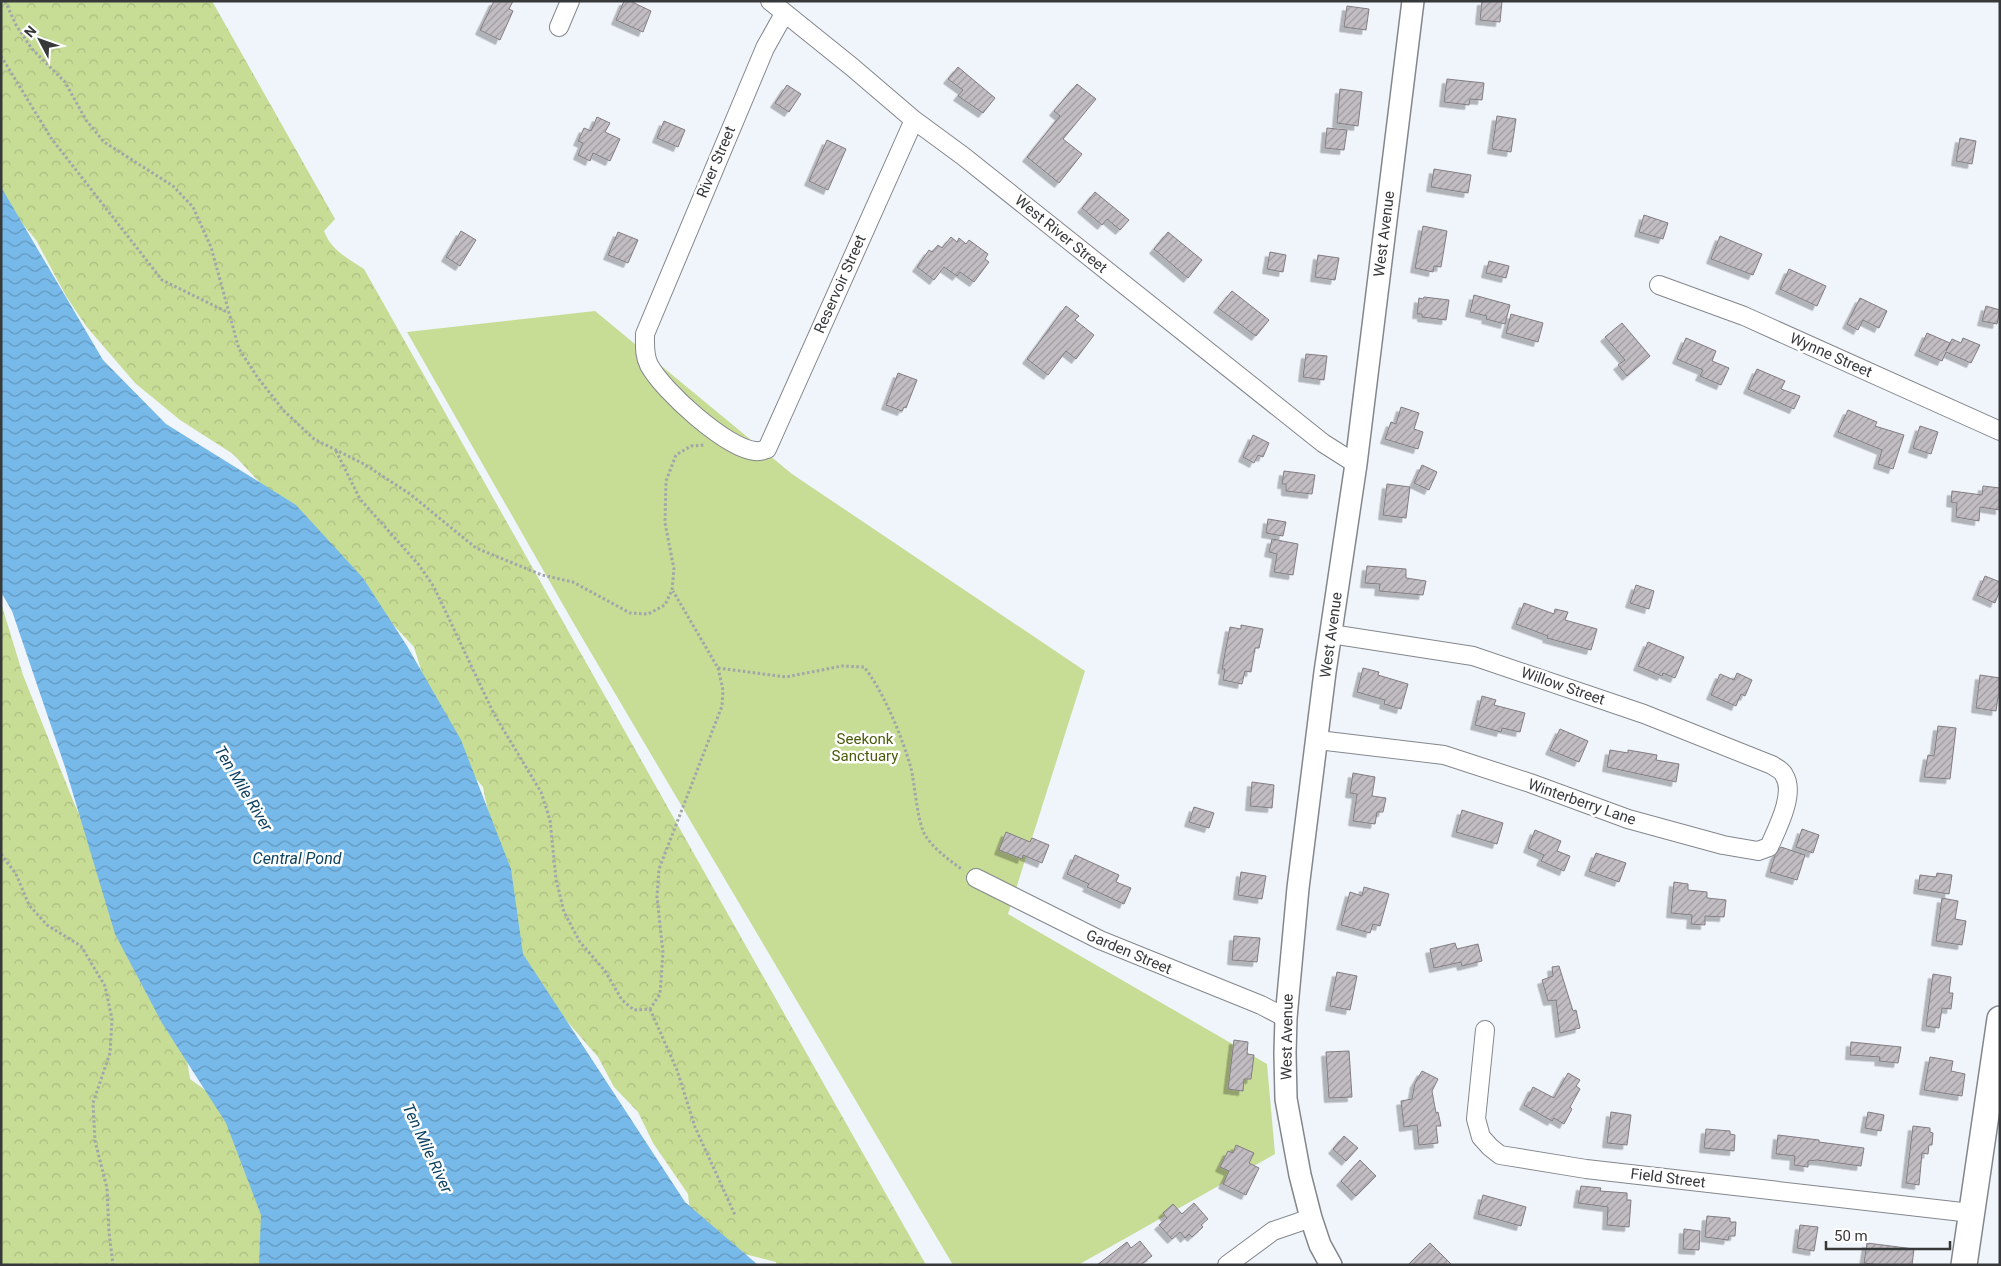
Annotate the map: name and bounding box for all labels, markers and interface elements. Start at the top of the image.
north arrow [15,15,65,65]
text: N [21,22,39,40]
street label: River Street [693,123,739,201]
street label: West Avenue [1370,190,1398,278]
street label: West River Street [1011,191,1111,277]
street label: Reservoir Street [810,232,870,336]
street label: Wynne Street [1787,329,1875,381]
street label: West Avenue [1316,591,1346,679]
street label: Willow Street [1519,663,1607,709]
park label: Seekonk Sanctuary [832,730,898,765]
water label: Ten Mile River [211,742,277,835]
street label: Winterberry Lane [1526,775,1638,829]
water label: Central Pond [253,849,342,868]
street label: Garden Street [1083,926,1175,978]
street label: West Avenue [1277,994,1297,1080]
water label: Ten Mile River [399,1100,457,1197]
street label: Field Street [1630,1164,1707,1192]
scale bar [1826,1218,1950,1250]
text: 50 m [1834,1227,1868,1245]

